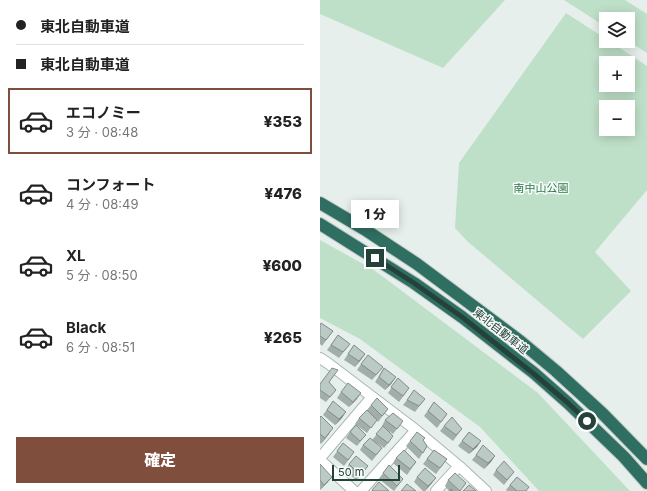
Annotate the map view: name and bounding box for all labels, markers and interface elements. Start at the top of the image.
map controls [599,12,635,136]
button: layers [599,12,635,48]
text: 東北自動車道 [40,17,130,36]
text: 東北自動車道 [40,55,130,74]
button: + [599,56,635,92]
button: − [599,100,635,136]
icon: car [18,103,54,139]
text: エコノミー [66,103,141,122]
text: ¥353 [264,112,302,131]
text: 3 分 · 08:48 [66,124,138,140]
icon: car [18,175,54,211]
text: コンフォート [66,175,156,194]
park label: 南中山公園 [514,181,569,195]
text: ¥476 [264,184,302,203]
text: 4 分 · 08:49 [66,196,139,212]
callout: 1 分 [351,200,399,228]
text: 1 分 [364,206,386,222]
text: XL [66,246,86,265]
icon: car [18,247,54,283]
route end [366,249,384,267]
text: ¥600 [263,256,302,275]
text: 5 分 · 08:50 [66,267,138,283]
street label: 東北自動車道 [471,305,531,357]
text: Black [66,318,106,337]
icon: car [18,319,54,355]
text: ¥265 [264,328,302,347]
text: 6 分 · 08:51 [66,339,135,355]
route start [578,412,596,430]
button: 確定 [16,437,304,483]
scale bar [332,463,400,482]
text: 50 m [338,465,364,479]

